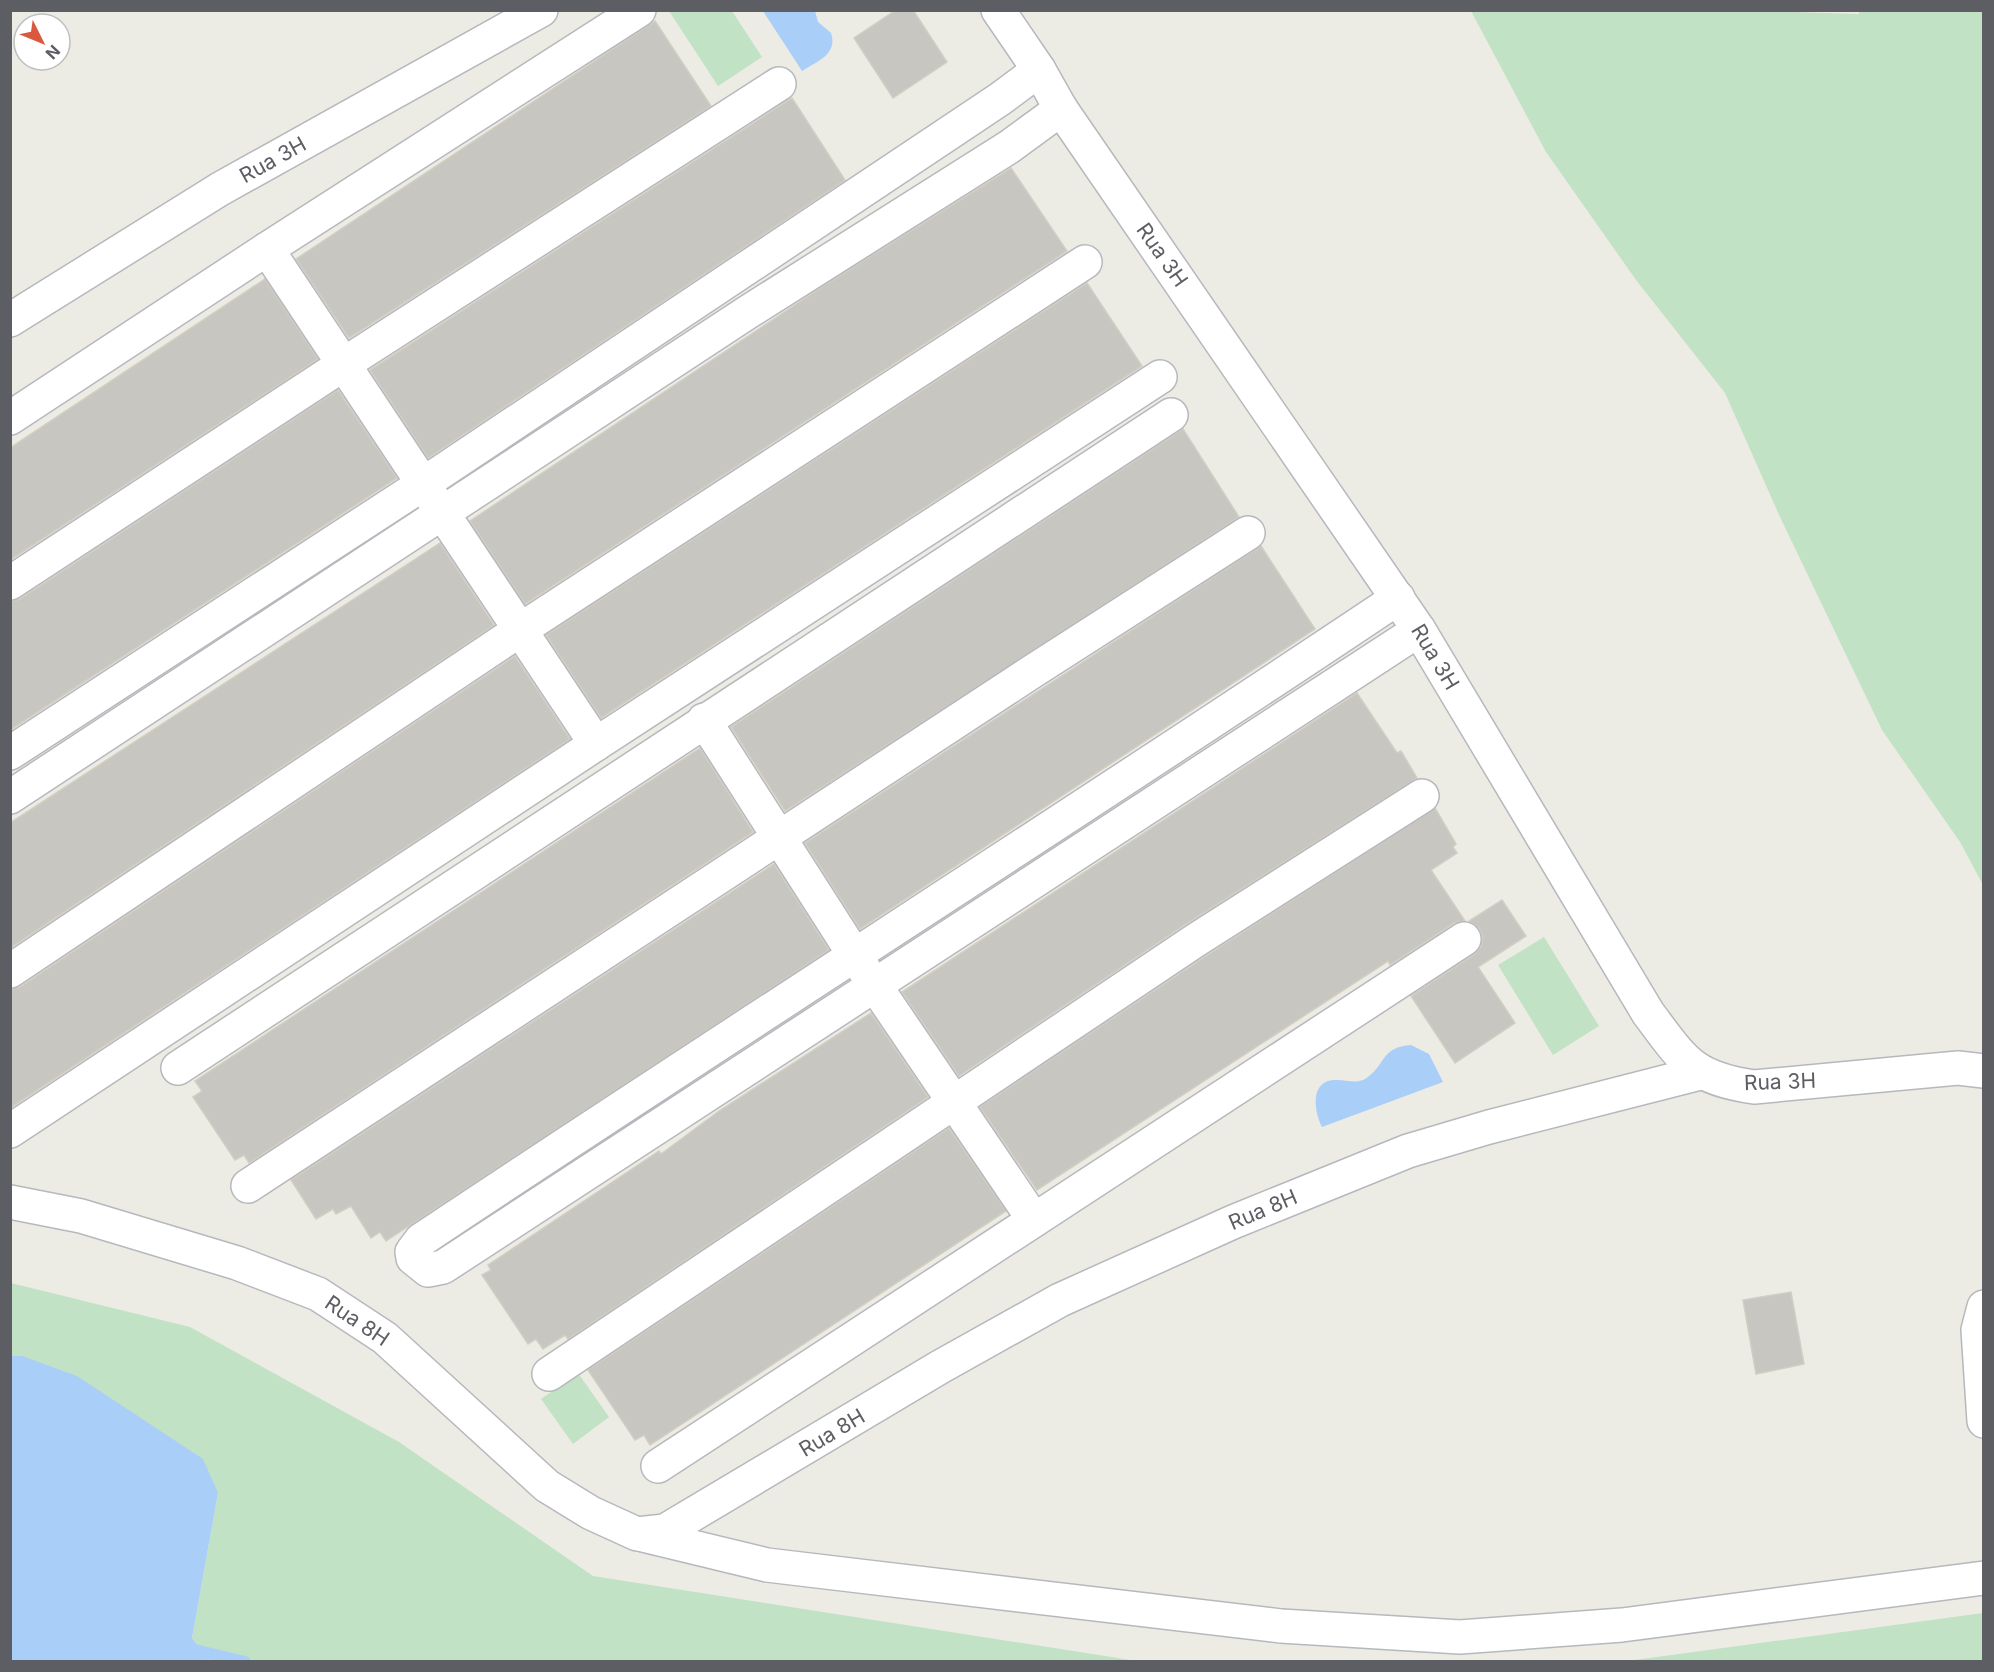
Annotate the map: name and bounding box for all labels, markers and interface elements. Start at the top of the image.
north arrow [12,12,72,72]
text: N [41,41,64,64]
street label: Rua 3H [235,131,310,188]
street label: Rua 3H [1131,218,1193,291]
street label: Rua 3H [1406,619,1465,694]
street label: Rua 3H [1743,1068,1817,1095]
street label: Rua 8H [1225,1184,1301,1235]
street label: Rua 8H [320,1290,394,1351]
street label: Rua 8H [794,1403,869,1462]

